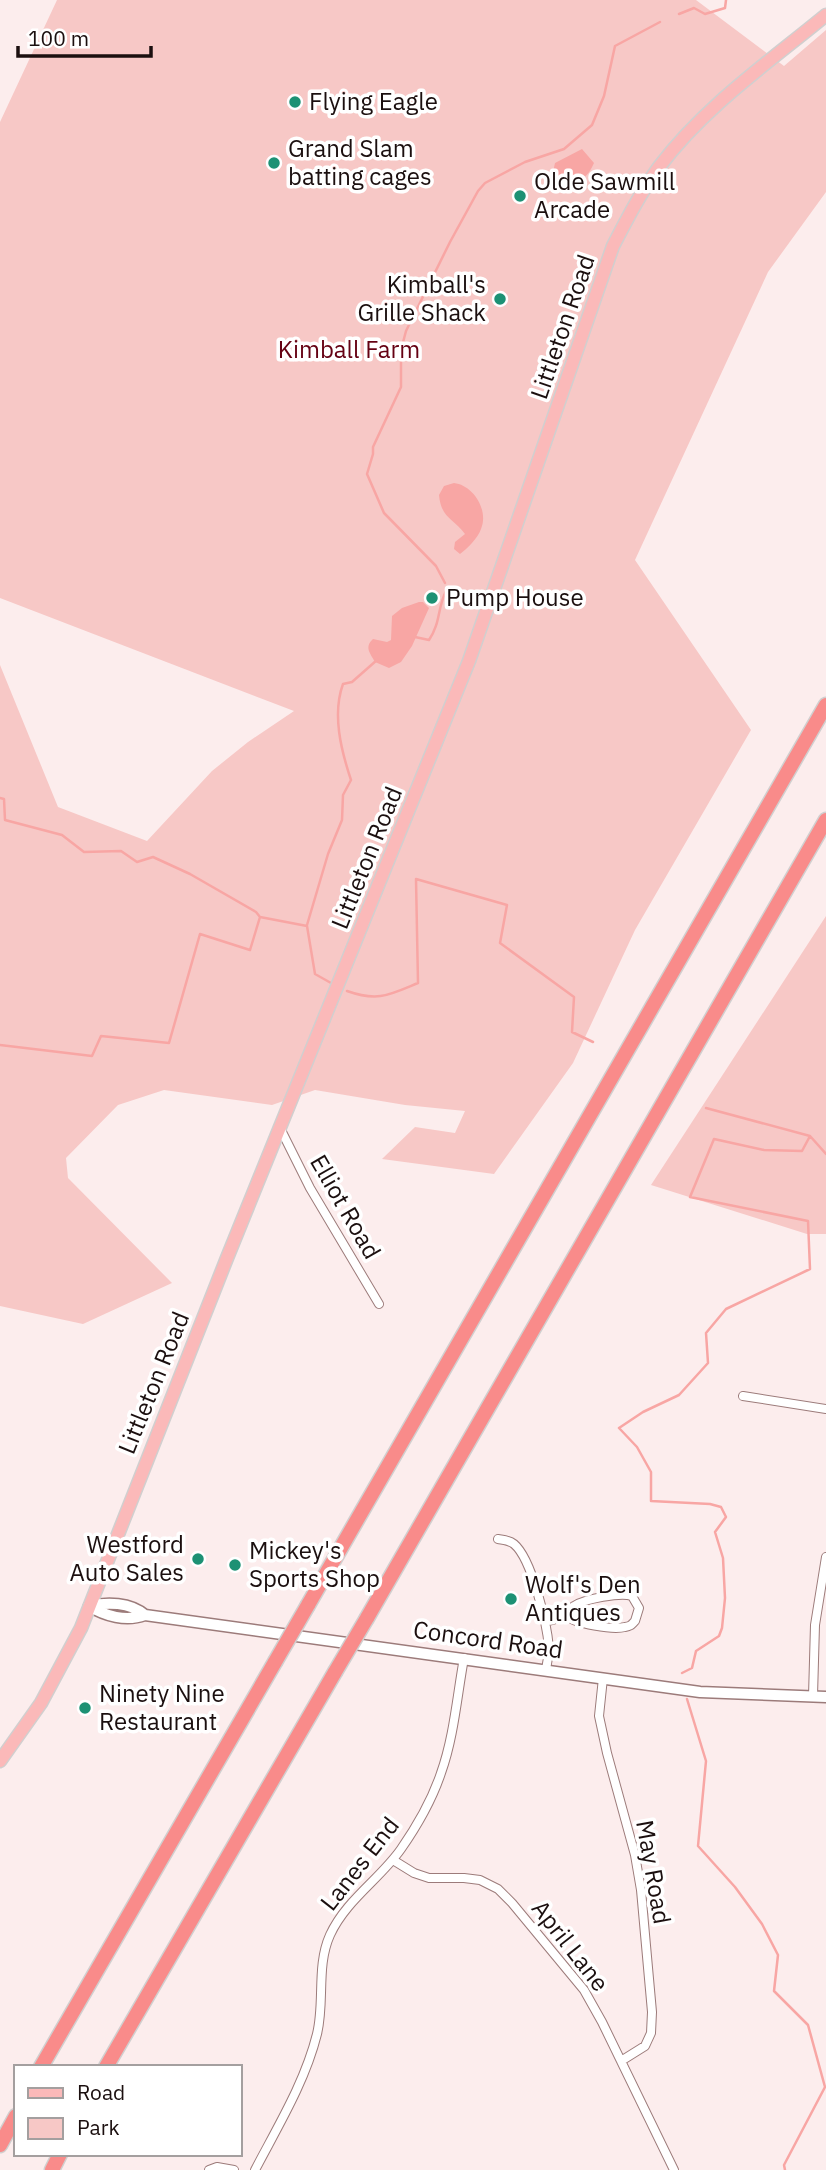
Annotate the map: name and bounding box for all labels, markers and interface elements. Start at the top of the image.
scale bar [18,14,150,58]
text: 100 m [28,24,89,52]
place label: Flying Eagle [309,85,438,117]
marker: Flying Eagle [287,94,303,110]
place label: Grand Slam batting cages [288,132,432,192]
marker: Grand Slam batting cages [266,155,282,171]
place label: Olde Sawmill Arcade [534,165,675,225]
marker: Olde Sawmill Arcade [512,188,528,204]
street label: Littleton Road [522,250,602,403]
place label: Kimball's Grille Shack [358,268,486,328]
marker: Kimball's Grille Shack [492,291,508,307]
park label: Kimball Farm [278,333,420,365]
place label: Pump House [446,581,584,613]
marker: Pump House [424,590,440,606]
street label: Littleton Road [323,782,409,933]
street label: Elliot Road [303,1148,389,1265]
street label: Littleton Road [110,1307,196,1458]
place label: Westford Auto Sales [69,1528,184,1588]
place label: Mickey's Sports Shop [249,1534,380,1594]
marker: Westford Auto Sales [190,1551,206,1567]
marker: Mickey's Sports Shop [227,1557,243,1573]
place label: Wolf's Den Antiques [525,1568,641,1628]
marker: Wolf's Den Antiques [503,1591,519,1607]
street label: Concord Road [411,1613,565,1665]
place label: Ninety Nine Restaurant [99,1677,225,1737]
marker: Ninety Nine Restaurant [77,1700,93,1716]
street label: Lanes End [313,1810,406,1917]
street label: May Road [629,1817,679,1926]
street label: April Lane [525,1893,617,1998]
legend [14,2065,242,2156]
text: Road [77,2078,125,2106]
text: Park [77,2113,120,2141]

